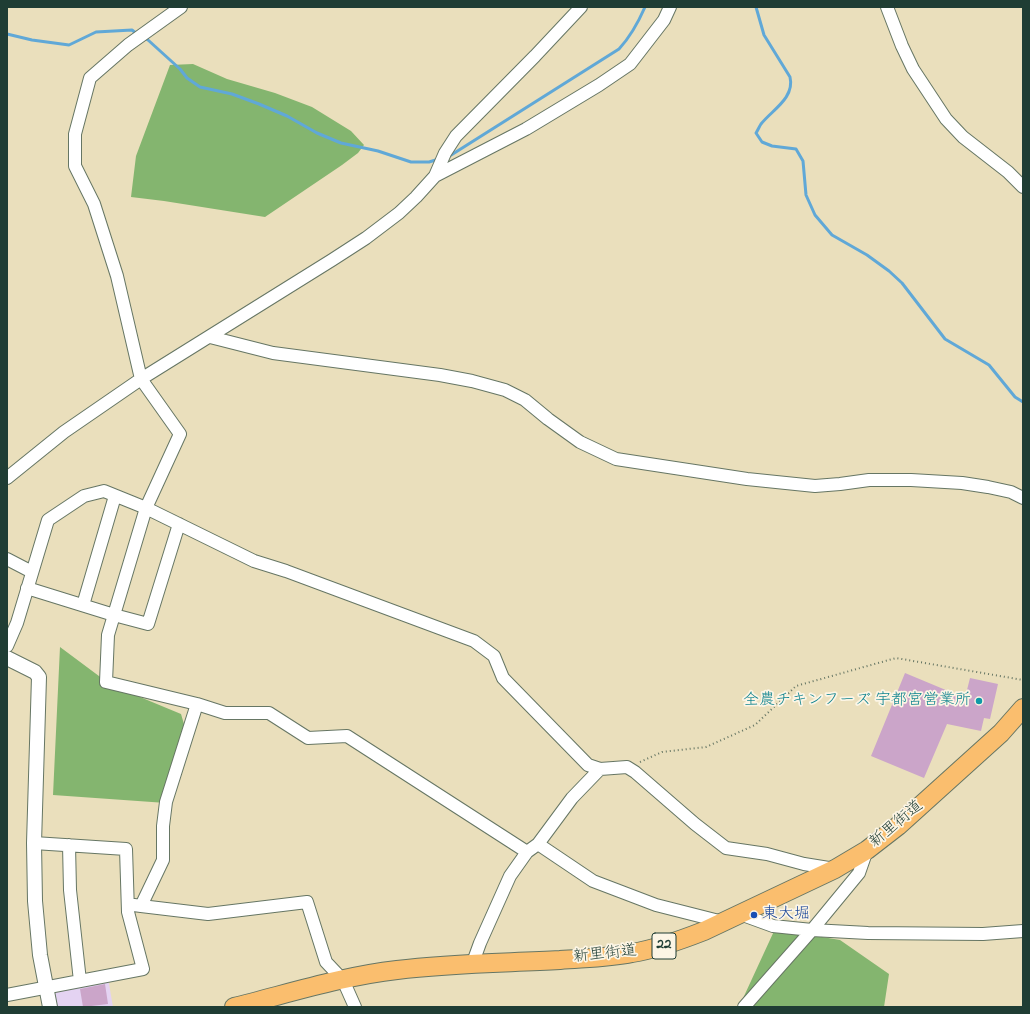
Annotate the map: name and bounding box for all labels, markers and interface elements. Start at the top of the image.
place label: 全農チキンフーズ 宇都宮営業所 [743,691,971,711]
marker: 全農チキンフーズ 宇都宮営業所 [974,696,984,706]
street label: 新里街道 [866,797,928,853]
place label: 東大堀 [762,905,810,925]
marker: 東大堀 [749,910,759,920]
road number: 22 [652,933,676,959]
street label: 新里街道 [572,942,638,968]

